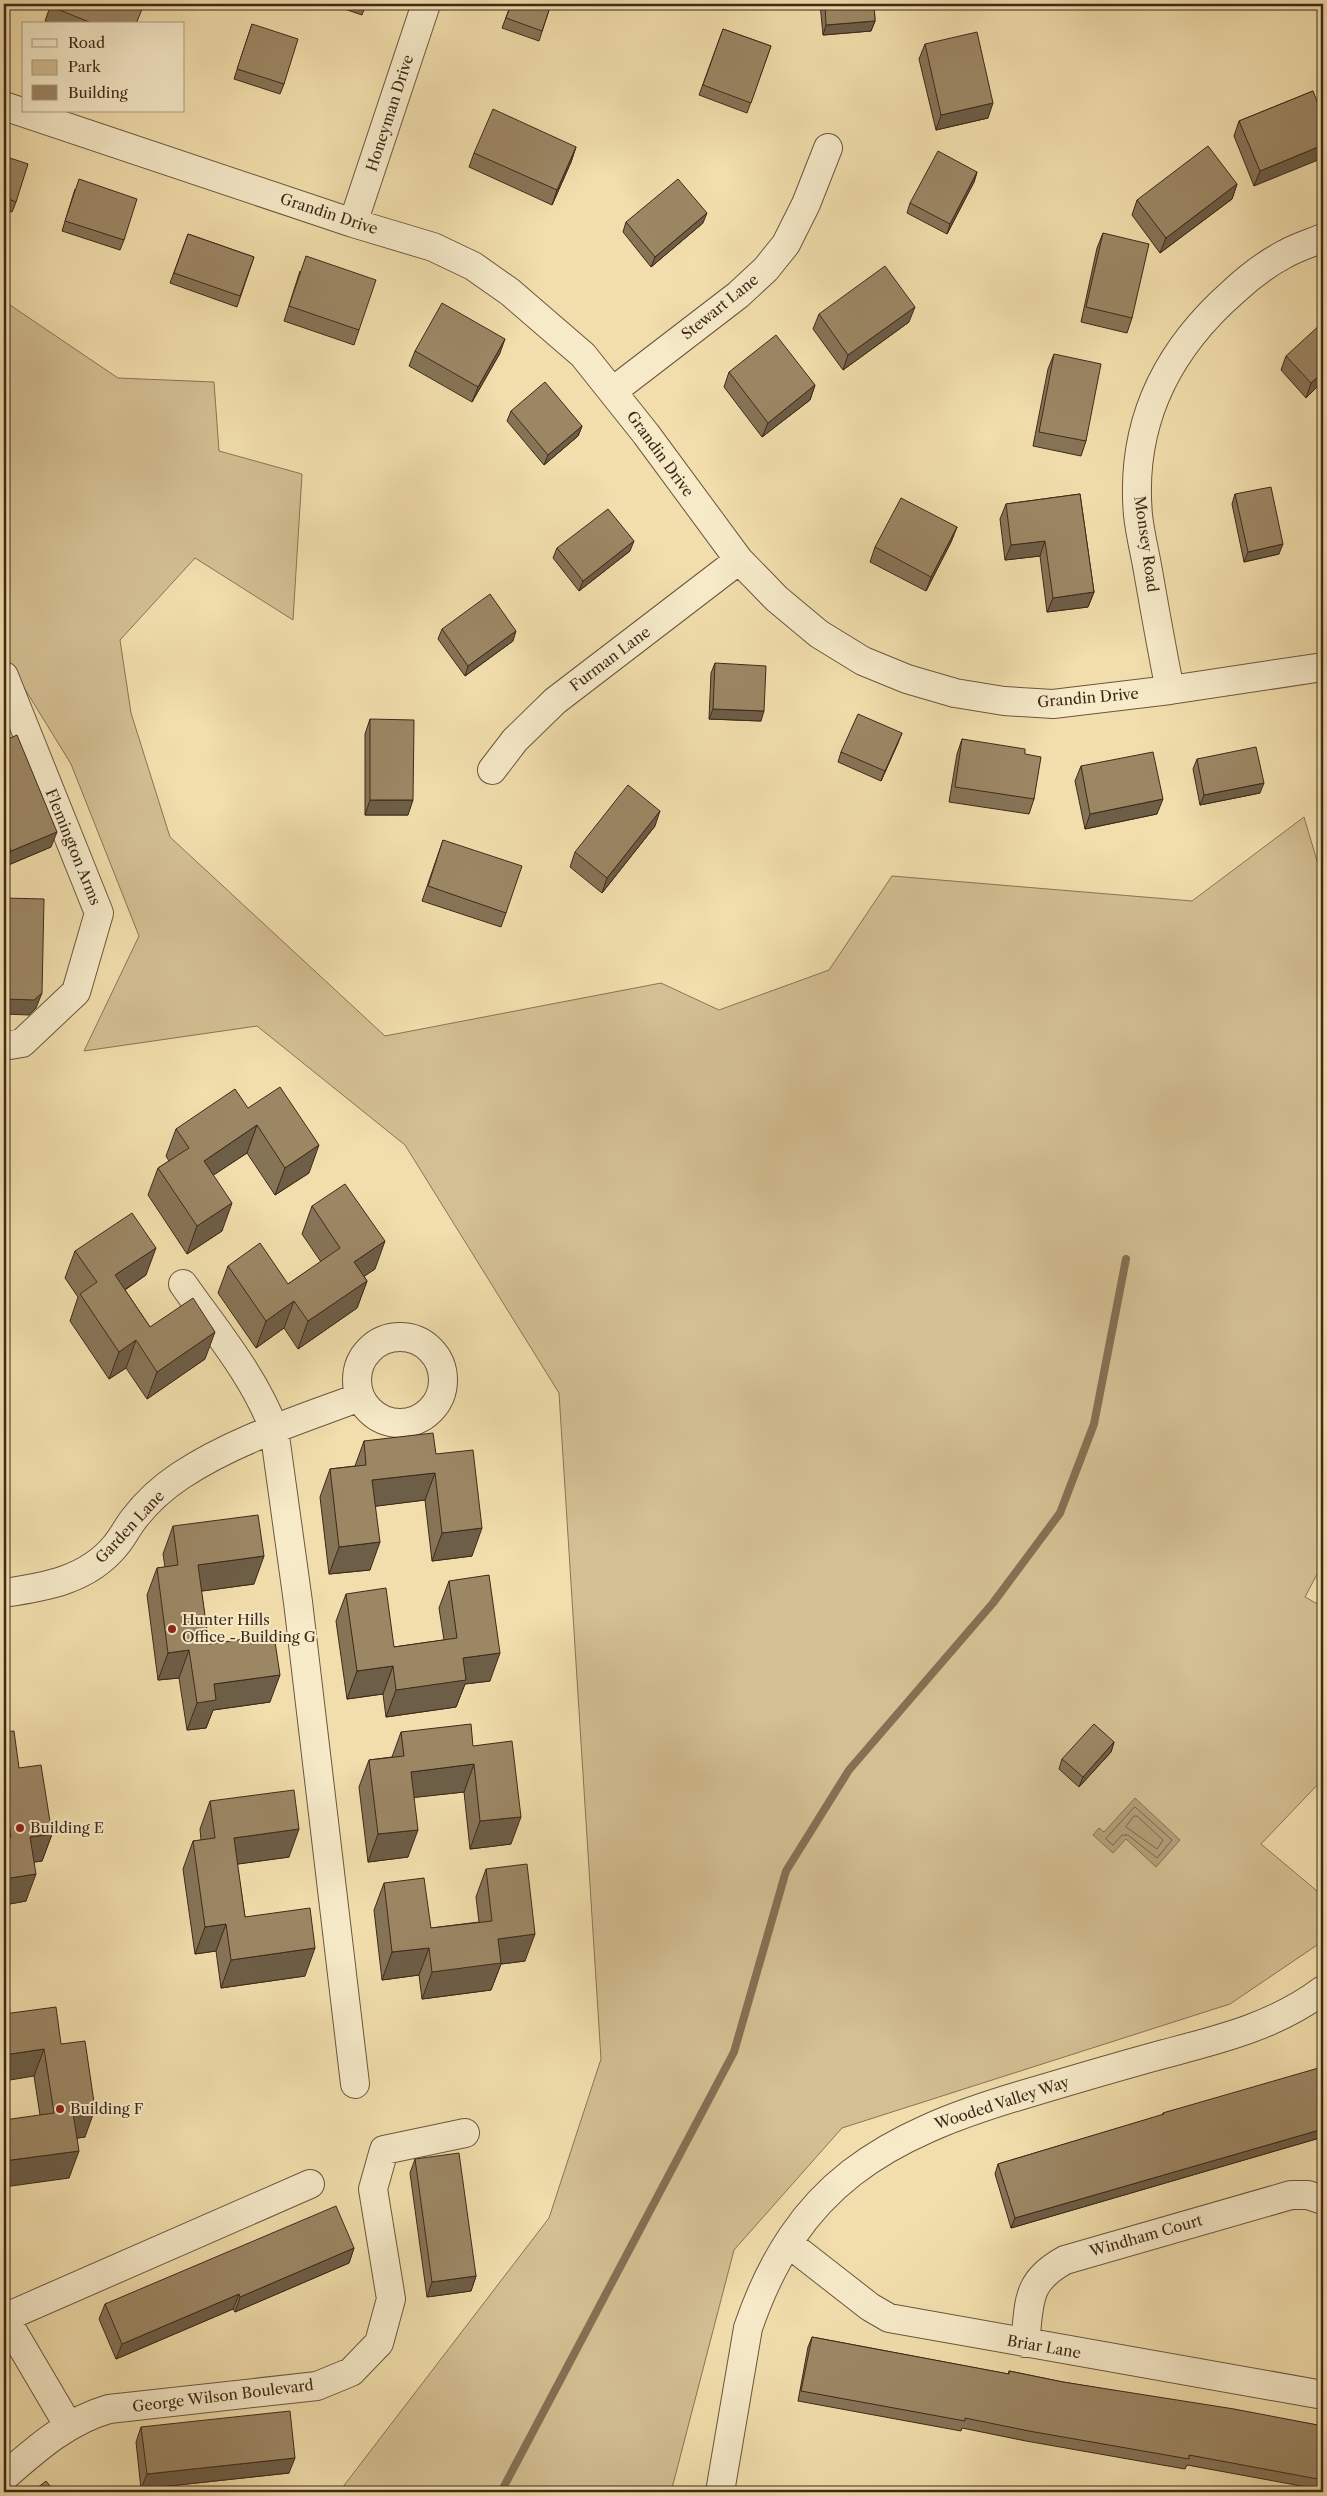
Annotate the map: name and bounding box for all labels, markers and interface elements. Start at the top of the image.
legend [22,22,185,112]
text: Road [68,33,105,52]
street label: Honeyman Drive [362,52,417,174]
text: Park [68,57,102,76]
text: Building [68,83,128,102]
street label: Grandin Drive [278,189,380,238]
street label: Stewart Lane [677,270,762,343]
street label: Grandin Drive [623,407,698,500]
street label: Monsey Road [1130,495,1163,593]
street label: Furman Lane [566,622,654,695]
street label: Grandin Drive [1036,684,1139,711]
street label: Flemington Arms [42,786,105,908]
street label: Garden Lane [91,1486,168,1567]
place label: Hunter Hills Office - Building G [182,1610,316,1646]
marker: Hunter Hills Office - Building G [166,1623,178,1635]
place label: Building E [30,1818,104,1837]
marker: Building E [14,1822,26,1834]
street label: Wooded Valley Way [931,2072,1072,2134]
place label: Building F [70,2099,144,2118]
marker: Building F [54,2103,66,2115]
street label: Windham Court [1086,2210,1205,2261]
street label: Briar Lane [1006,2331,1083,2362]
street label: George Wilson Boulevard [131,2375,315,2416]

